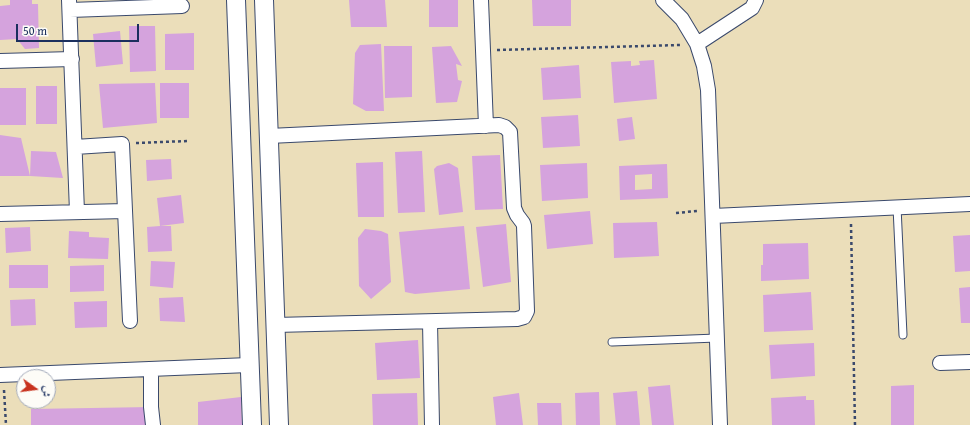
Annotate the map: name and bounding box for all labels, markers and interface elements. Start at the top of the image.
scale bar [18,16,141,42]
text: 50 m [23,22,47,39]
north arrow [16,369,56,409]
text: ش [38,384,56,399]

